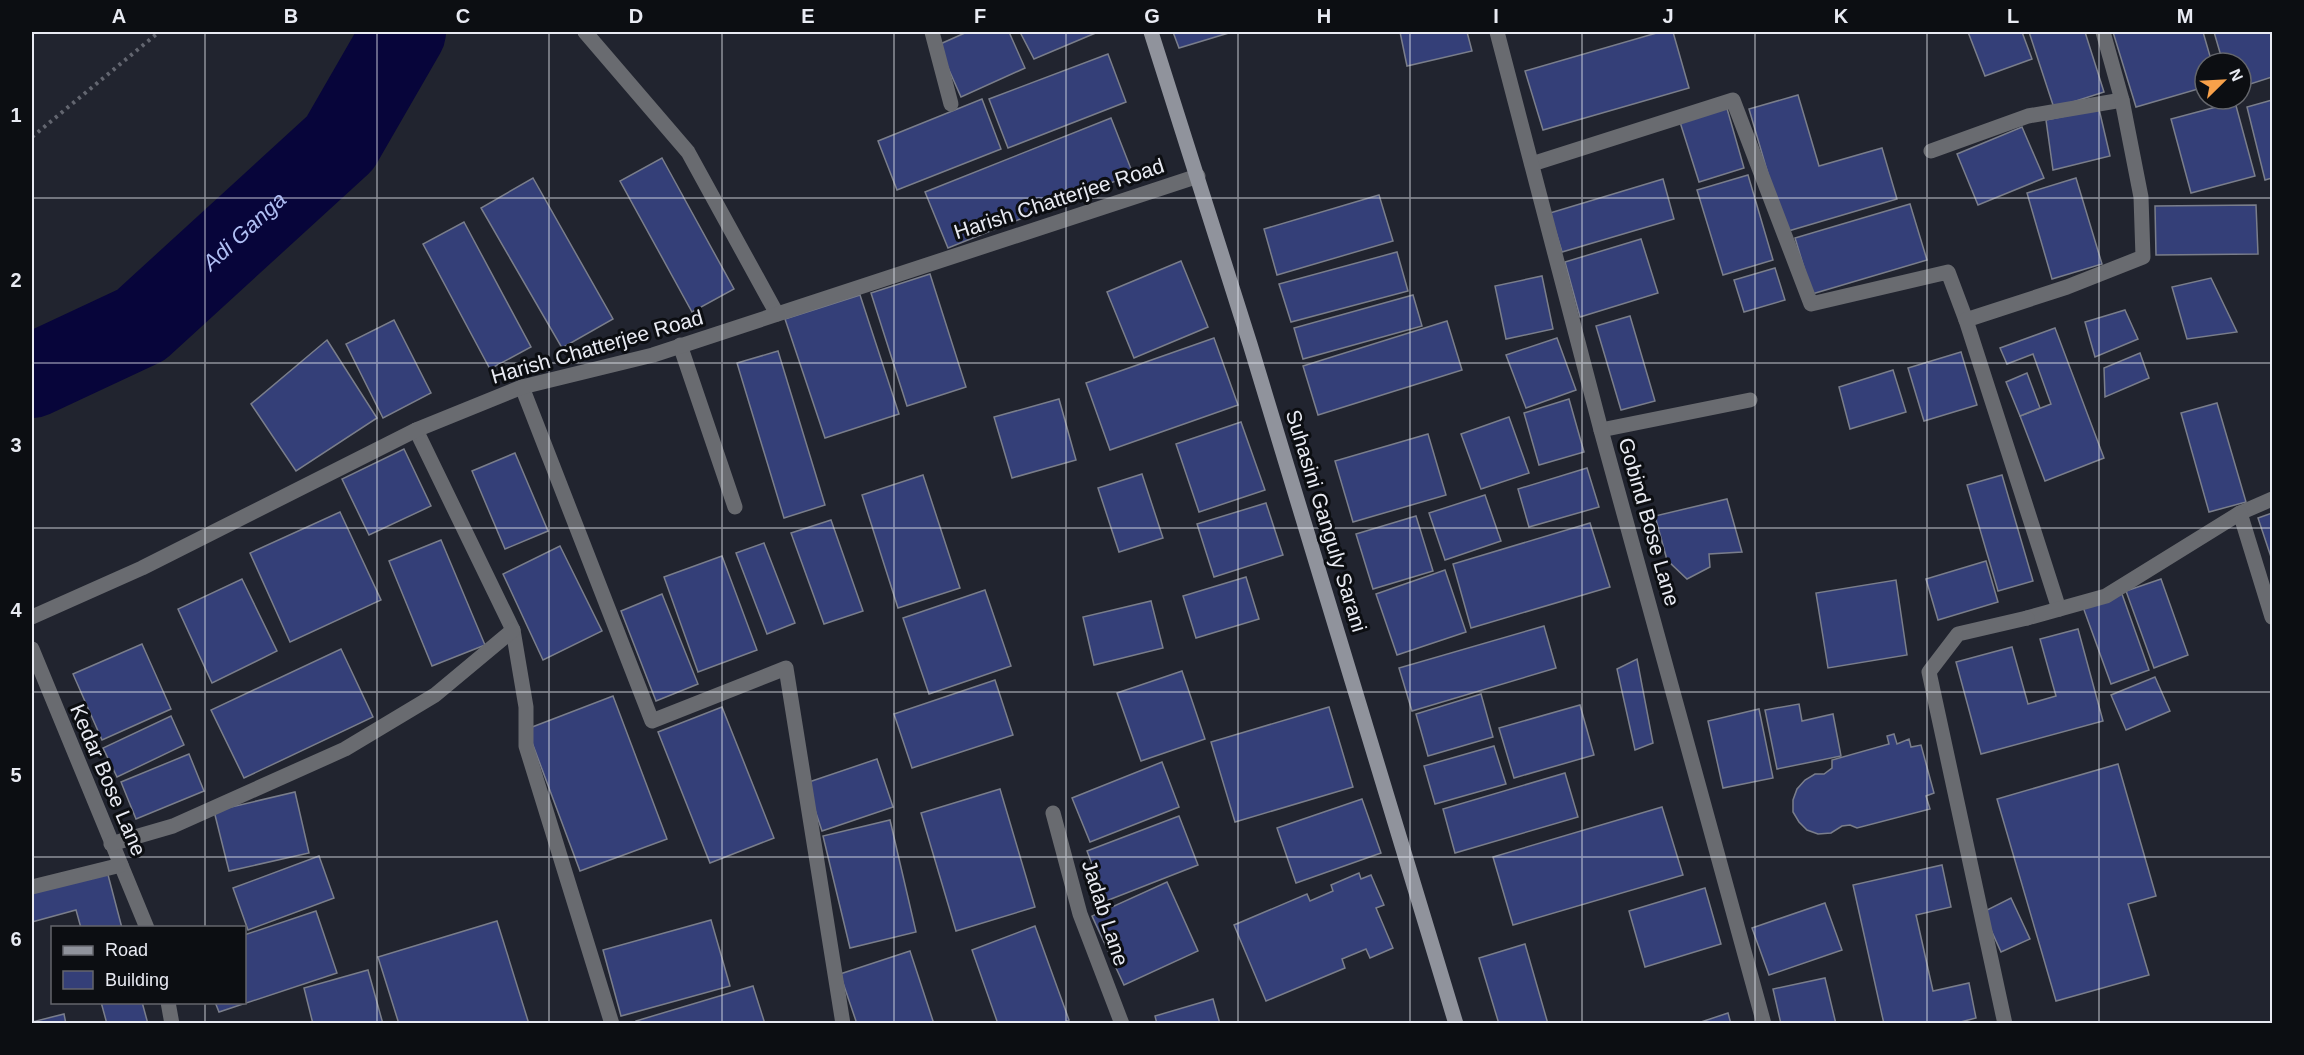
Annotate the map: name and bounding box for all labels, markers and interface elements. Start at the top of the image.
text: A [112,5,126,27]
text: B [284,5,298,27]
text: C [456,5,470,27]
text: D [629,5,643,27]
text: E [801,5,815,27]
text: F [974,5,986,27]
text: G [1144,5,1160,27]
text: H [1317,5,1331,27]
text: I [1493,5,1499,27]
text: J [1662,5,1674,27]
text: K [1834,5,1849,27]
text: L [2007,5,2019,27]
text: M [2177,5,2193,27]
north arrow [2193,51,2253,111]
text: N [2226,66,2246,84]
text: 1 [10,104,22,126]
street label: Harish Chatterjee Road [951,154,1167,243]
water label: Adi Ganga [196,187,291,277]
text: 2 [10,269,22,291]
street label: Harish Chatterjee Road [488,305,706,388]
street label: Suhasini Ganguly Sarani [1282,407,1371,635]
text: 3 [10,434,22,456]
street label: Gobind Bose Lane [1614,435,1685,609]
text: 4 [10,599,22,621]
street label: Kedar Bose Lane [66,701,151,859]
text: 5 [10,764,22,786]
street label: Jadab Lane [1078,857,1133,969]
legend [51,926,246,1004]
text: 6 [10,928,22,950]
text: Road [105,940,148,960]
text: Building [105,970,169,990]

